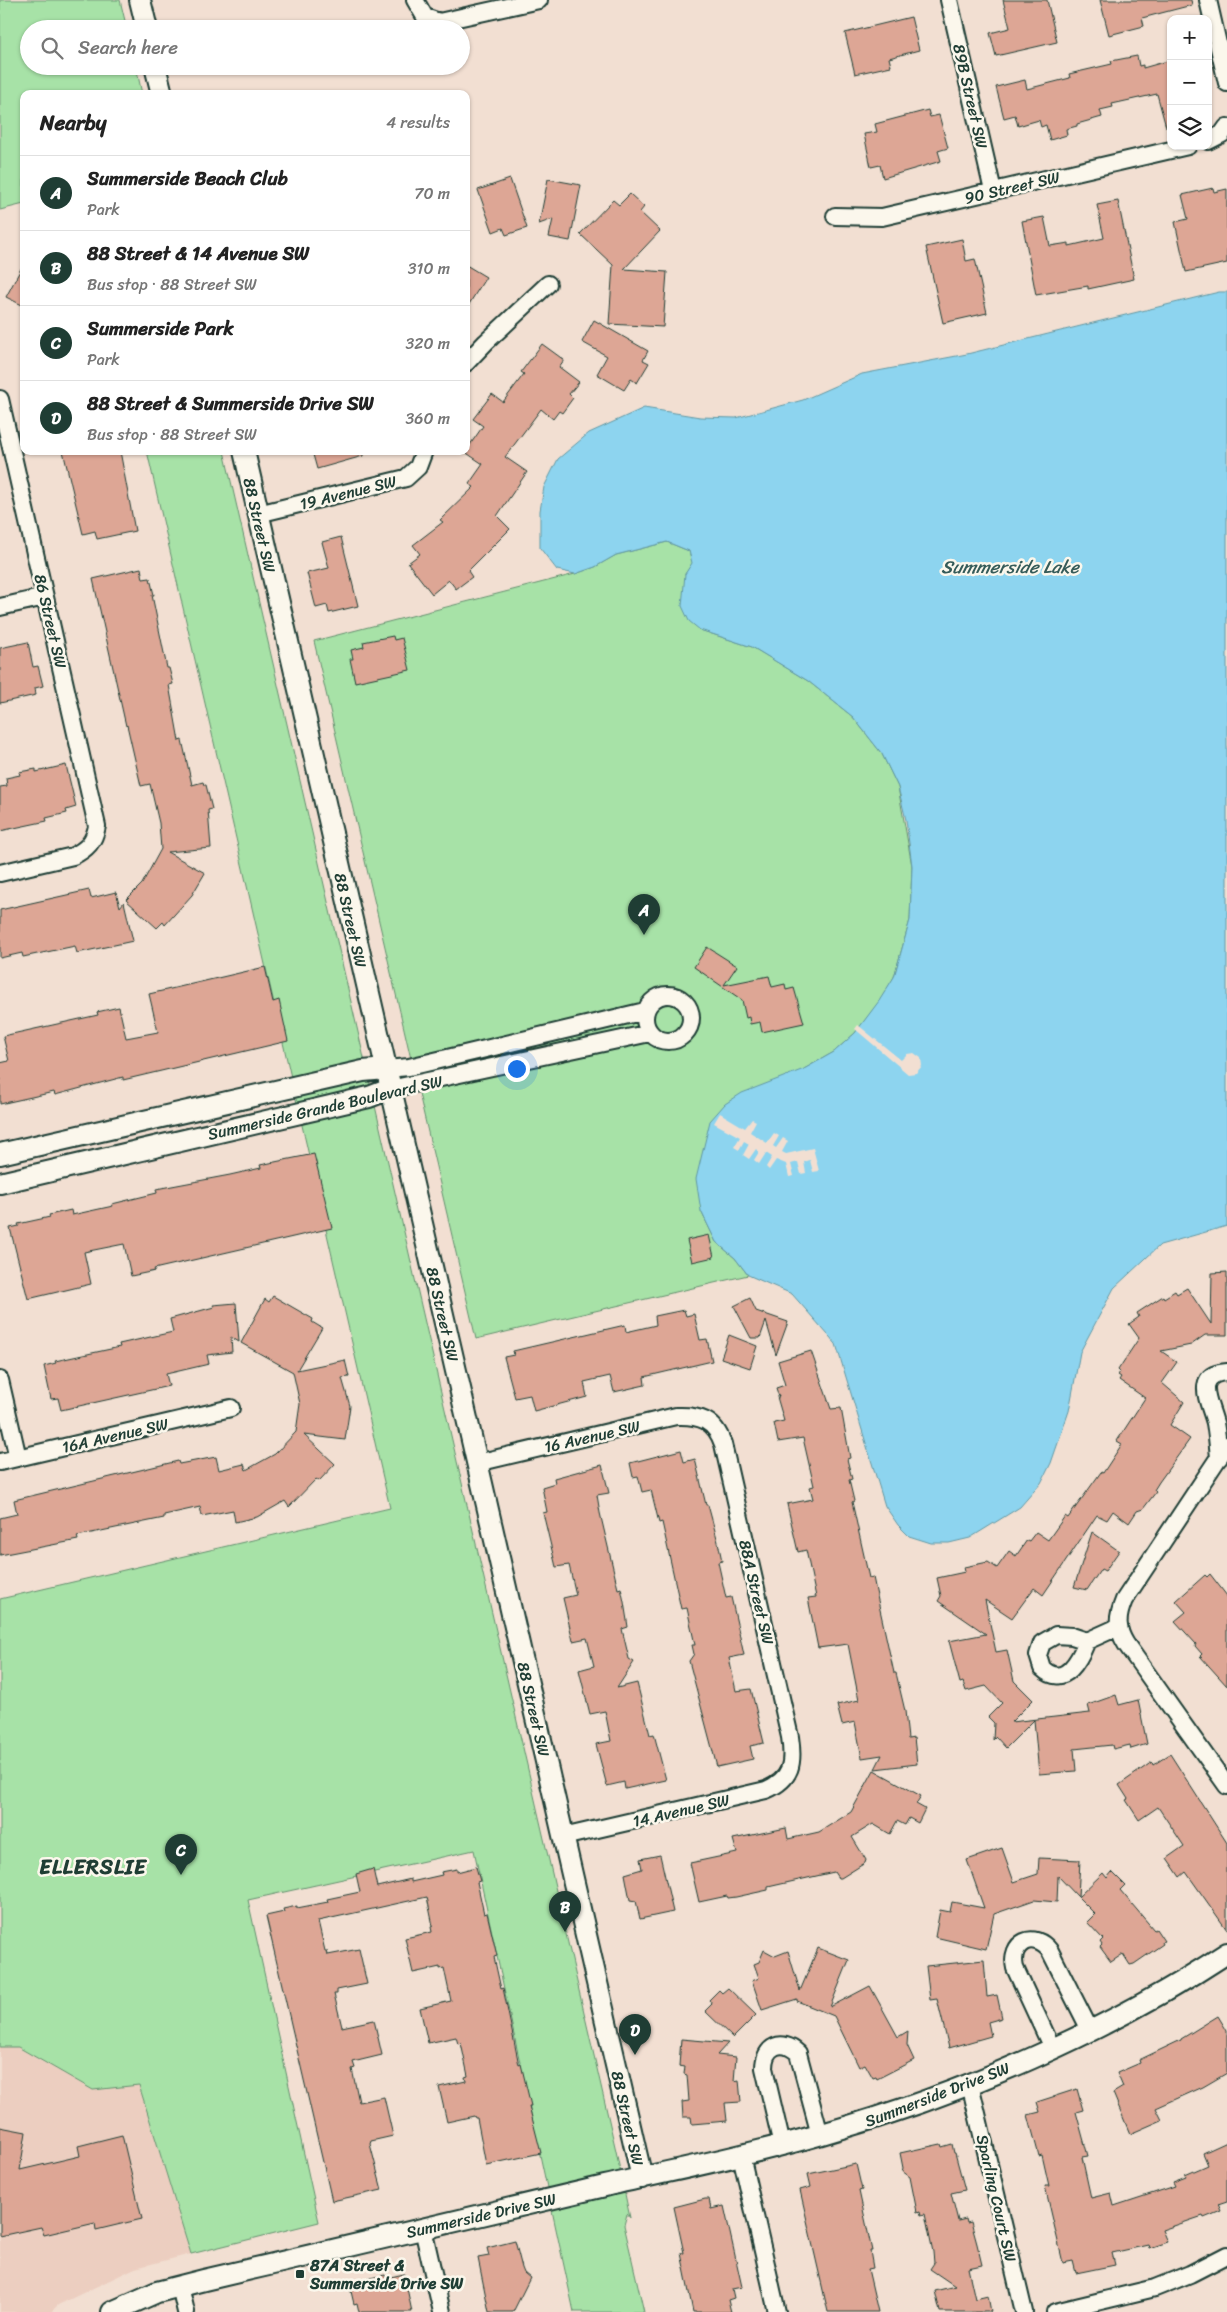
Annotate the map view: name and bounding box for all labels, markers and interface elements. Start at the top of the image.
map controls [1167,15,1212,150]
button: + [1167,15,1212,60]
search box [20,20,470,75]
text: Search here [78,31,178,64]
icon: search [38,34,66,62]
street label: 89B Street SW [944,41,997,152]
button: − [1167,60,1212,105]
text: Nearby [40,104,106,142]
button: layers [1167,105,1212,150]
text: 4 results [386,108,450,137]
text: Summerside Beach Club [87,162,288,195]
street label: 90 Street SW [961,162,1063,213]
text: A [51,179,61,208]
text: 70 m [414,179,450,208]
text: Park [87,195,120,224]
text: 88 Street & 14 Avenue SW [87,237,309,270]
text: B [51,254,61,283]
text: 310 m [408,254,450,283]
text: Bus stop · 88 Street SW [87,270,257,299]
text: Summerside Park [87,312,234,345]
text: C [51,329,61,358]
text: 320 m [405,329,450,358]
text: Park [87,345,120,374]
text: 88 Street & Summerside Drive SW [87,387,374,420]
text: D [51,404,61,433]
text: 360 m [406,404,450,433]
text: Bus stop · 88 Street SW [87,420,257,449]
street label: 19 Avenue SW [297,466,400,518]
street label: 88 Street SW [235,475,285,576]
water label: Summerside Lake [941,551,1081,583]
street label: 86 Street SW [26,571,76,672]
street label: 88 Street SW [326,870,376,971]
pin: A [628,894,660,935]
your location [504,1056,530,1082]
street label: Summerside Grande Boulevard SW [205,1066,446,1149]
street label: 88 Street SW [418,1264,468,1365]
street label: 16A Avenue SW [59,1409,172,1462]
street label: 16 Avenue SW [541,1411,644,1462]
street label: 88A Street SW [730,1537,783,1648]
street label: 88 Street SW [509,1659,559,1760]
street label: 14 Avenue SW [630,1785,733,1836]
pin: C [165,1834,197,1875]
district label: ELLERSLIE [39,1848,148,1886]
pin: B [549,1891,581,1932]
pin: D [619,2014,651,2055]
street label: Summerside Drive SW [860,2053,1014,2135]
street label: 88 Street SW [603,2068,653,2169]
street label: Sparling Court SW [968,2132,1025,2265]
street label: Summerside Drive SW [403,2184,559,2247]
place label: 87A Street & Summerside Drive SW [309,2251,463,2298]
marker: 87A Street & Summerside Drive SW [294,2268,306,2280]

